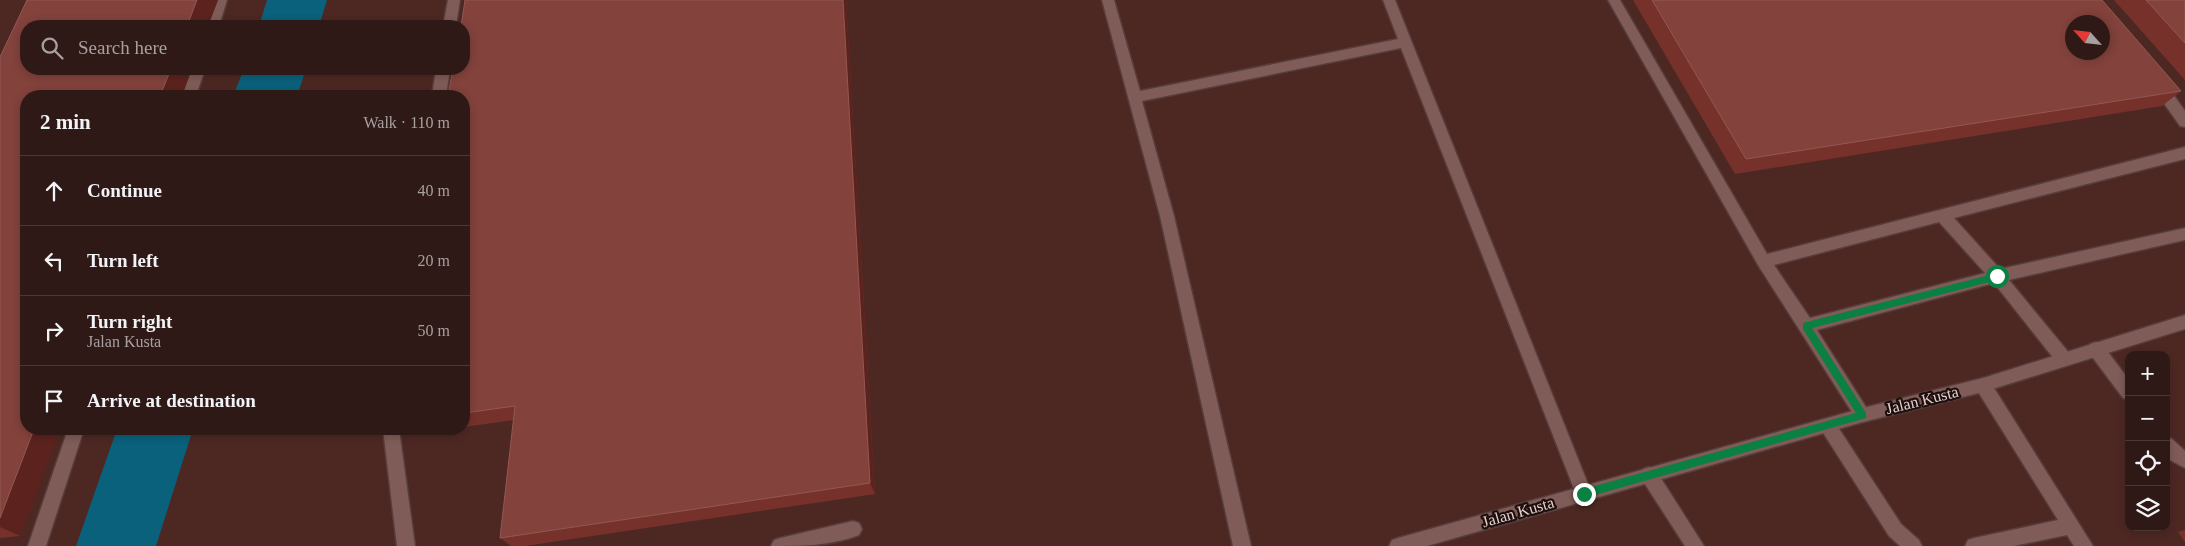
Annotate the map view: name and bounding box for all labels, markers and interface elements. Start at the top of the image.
north arrow [2065,15,2110,60]
search box [20,20,470,75]
icon: search [38,34,66,62]
text: Search here [78,37,167,58]
text: 2 min [40,110,91,134]
text: Walk · 110 m [363,114,450,131]
icon: ahead [40,177,68,205]
text: Continue [87,180,162,201]
text: 40 m [418,182,450,199]
icon: left [40,247,68,275]
text: Turn left [87,250,159,271]
text: 20 m [418,252,450,269]
route start [1986,265,2009,288]
text: Turn right [87,311,172,332]
icon: right [40,317,68,345]
text: 50 m [418,322,450,339]
text: Jalan Kusta [87,333,161,350]
map controls [2125,351,2170,531]
button: + [2125,351,2170,396]
street label: Jalan Kusta [1884,383,1960,417]
icon: arrive [40,387,68,415]
text: Arrive at destination [87,390,256,411]
button: − [2125,396,2170,441]
button: locate [2125,441,2170,486]
route end [1573,483,1596,506]
button: layers [2125,486,2170,531]
street label: Jalan Kusta [1480,494,1556,530]

